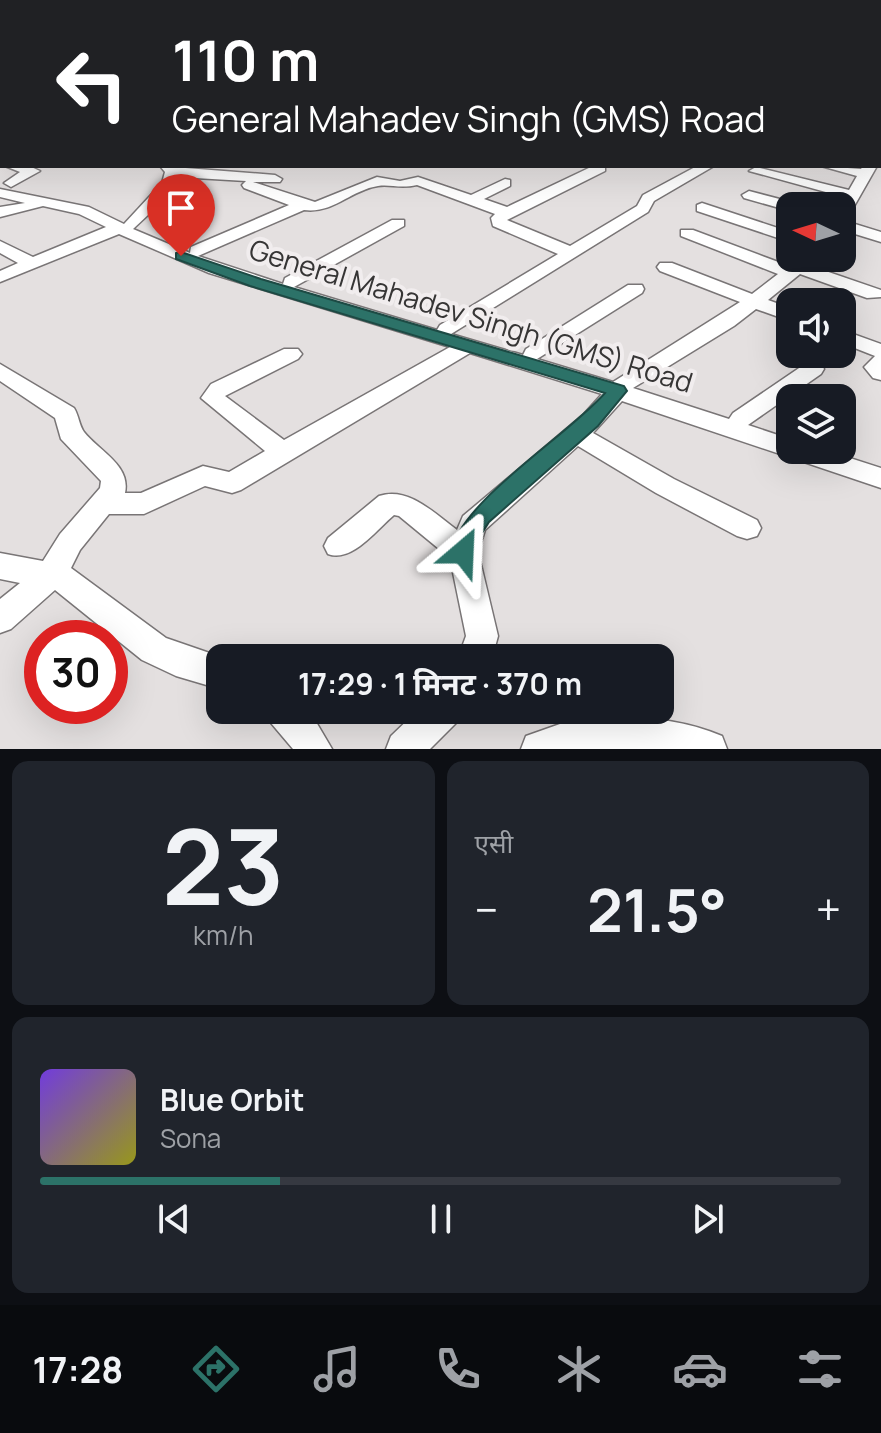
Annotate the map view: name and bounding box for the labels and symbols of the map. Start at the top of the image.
pin [147,174,215,256]
north arrow [776,192,856,272]
street label: General Mahadev Singh (GMS) Road [245,229,698,401]
position arrow [421,510,505,594]
speed limit sign: 30 [24,620,128,724]

